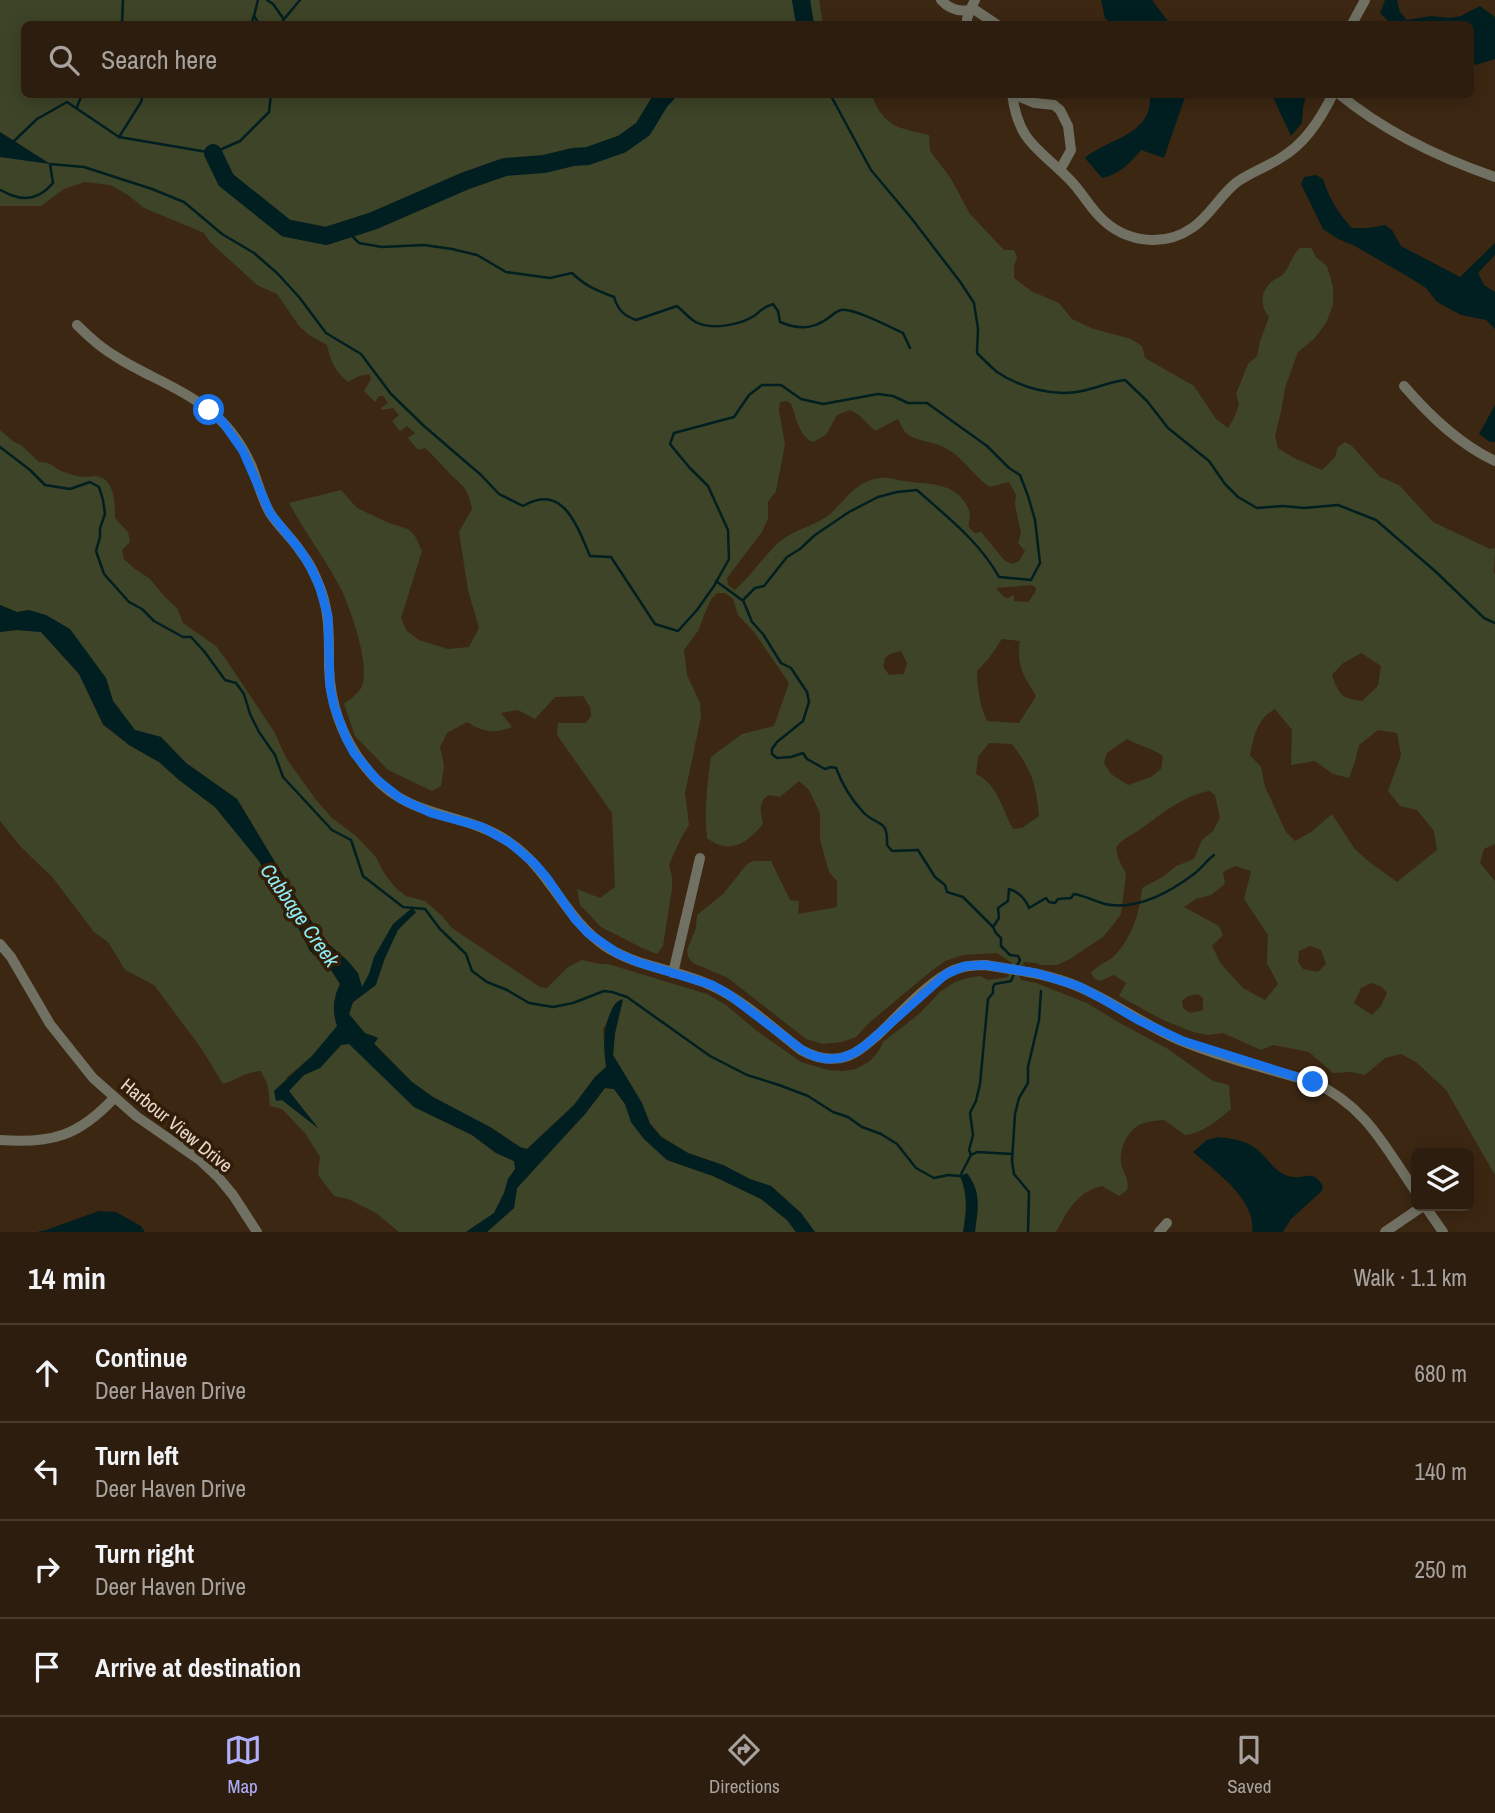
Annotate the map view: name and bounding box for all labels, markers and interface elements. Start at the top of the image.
search box [21,21,1474,98]
icon: search [45,41,83,79]
text: Search here [101,42,217,77]
route start [193,394,224,425]
water label: Cabbage Creek [254,857,347,974]
route end [1297,1066,1328,1097]
street label: Harbour View Drive [116,1072,238,1178]
map controls [1411,1148,1474,1211]
button: layers [1411,1148,1474,1211]
text: 14 min [28,1258,106,1298]
text: Walk · 1.1 km [1353,1262,1467,1293]
text: Continue [95,1340,187,1375]
icon: ahead [28,1354,66,1392]
text: 680 m [1415,1358,1467,1389]
text: Deer Haven Drive [95,1375,246,1406]
text: Turn left [95,1438,179,1473]
icon: left [28,1452,66,1490]
text: 140 m [1415,1456,1467,1487]
text: Deer Haven Drive [95,1473,246,1504]
text: Turn right [95,1536,194,1571]
icon: right [28,1550,66,1588]
text: 250 m [1415,1554,1467,1585]
text: Deer Haven Drive [95,1571,246,1602]
icon: arrive [28,1648,66,1686]
text: Arrive at destination [95,1650,301,1685]
tab: Map [224,1731,262,1799]
tab: Directions [709,1731,780,1799]
tab: Saved [1227,1731,1271,1799]

